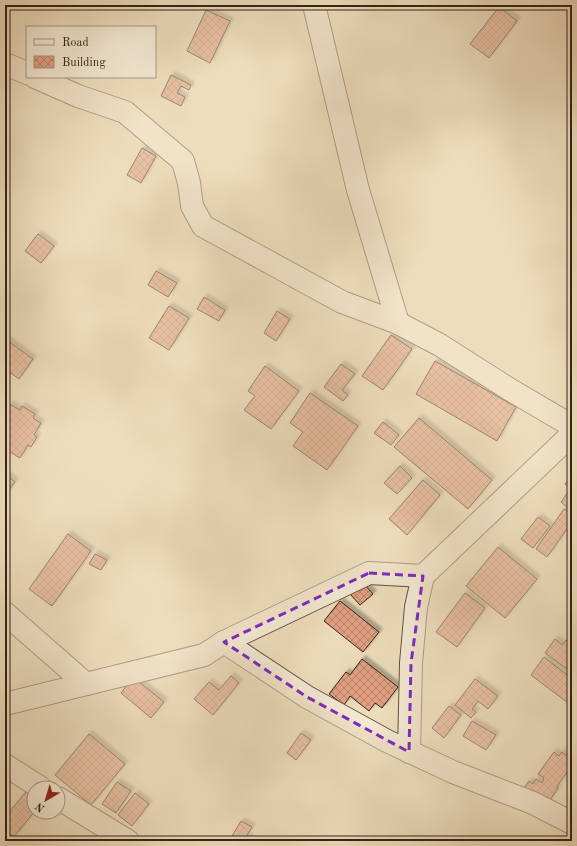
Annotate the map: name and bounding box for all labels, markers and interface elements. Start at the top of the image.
legend [26,26,156,78]
text: Road [62,37,89,49]
text: Building [62,57,106,69]
north arrow [26,780,66,820]
text: N [34,799,47,814]

